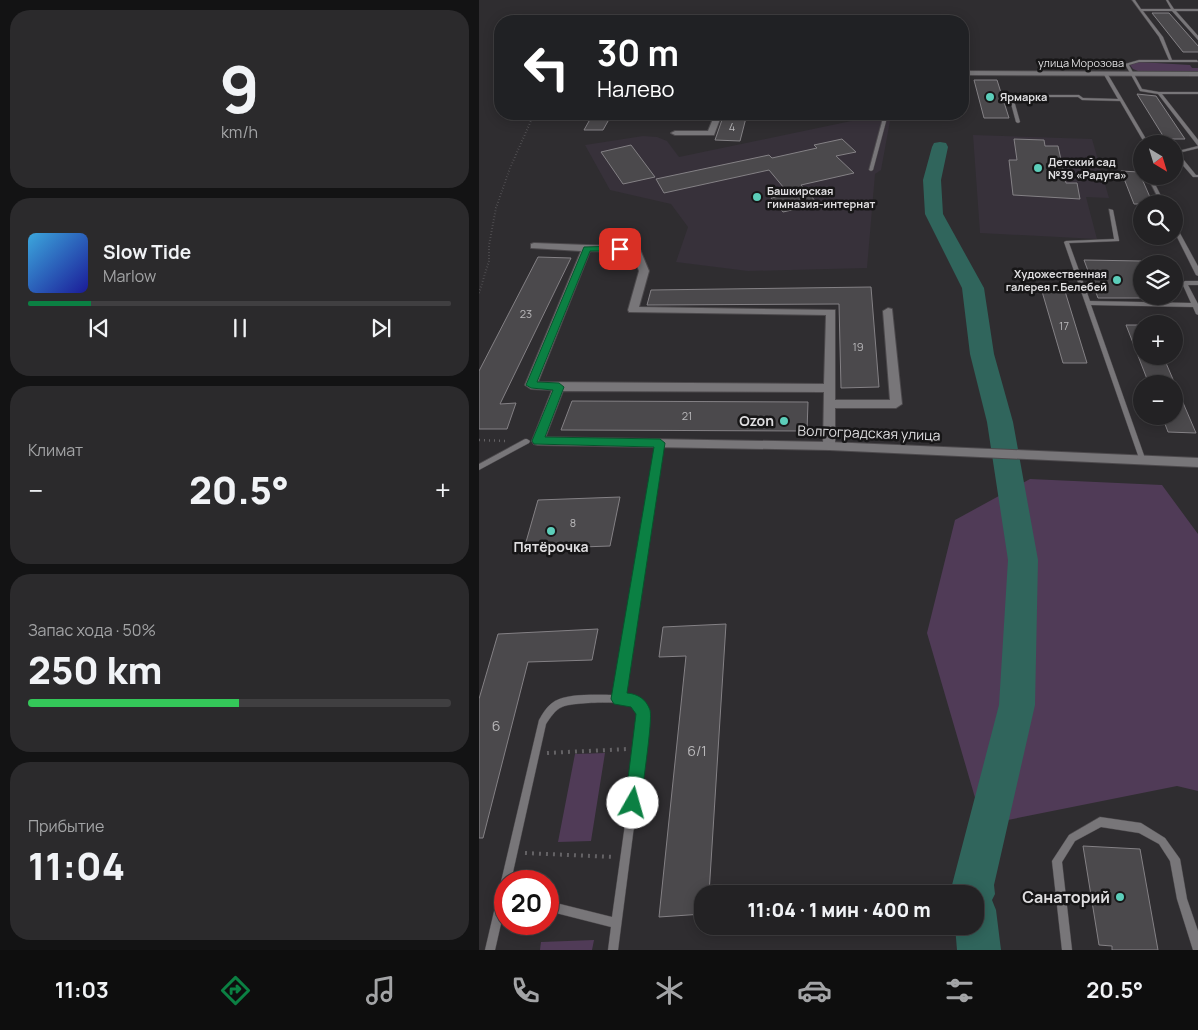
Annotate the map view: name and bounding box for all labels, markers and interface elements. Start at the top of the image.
text: 30 m [597,29,679,77]
icon: left [514,35,579,100]
text: 9 [219,44,260,133]
street label: улица Морозова [1038,55,1124,70]
text: Налево [597,74,675,104]
place label: Ярмарка [1000,89,1047,104]
marker: Ярмарка [984,91,996,103]
house number: 4 [729,119,735,134]
text: km/h [221,121,258,143]
north arrow [1133,135,1183,185]
map controls [1133,135,1183,425]
place label: Детский сад №39 «Радуга» [1048,154,1127,182]
marker: Детский сад №39 «Радуга» [1032,162,1044,174]
place label: Башкирская гимназия-интернат [767,183,876,211]
marker: Башкирская гимназия-интернат [751,191,763,203]
button: search [1133,195,1183,245]
pin [599,228,641,270]
icon: arrive [606,235,634,263]
text: Slow Tide [103,239,191,265]
button: layers [1133,255,1183,305]
text: Marlow [103,265,156,287]
place label: Художественная галерея г.Белебей [1006,266,1107,294]
marker: Художественная галерея г.Белебей [1111,274,1123,286]
house number: 23 [520,306,532,321]
icon: previous [85,314,113,342]
icon: pause [226,314,254,342]
icon: next [367,314,395,342]
button: + [1133,315,1183,365]
house number: 17 [1059,318,1069,333]
house number: 19 [852,339,864,354]
button: − [1133,375,1183,425]
house number: 21 [682,408,692,423]
place label: Ozon [739,411,774,430]
marker: Ozon [778,415,790,427]
street label: Волгоградская улица [797,421,941,444]
text: Климат [28,439,83,461]
text: 20.5° [189,463,289,515]
text: − [28,471,43,509]
text: + [435,471,451,509]
house number: 8 [570,515,576,530]
marker: Пятёрочка [545,525,557,537]
place label: Пятёрочка [513,537,589,556]
text: Запас хода · 50% [28,619,156,641]
text: 250 km [28,643,162,695]
house number: 6 [492,716,500,735]
house number: 6/1 [687,741,707,760]
position arrow [606,776,658,828]
text: Прибытие [28,815,104,837]
text: 11:04 [28,839,125,891]
speed limit sign: 20 [494,870,559,935]
place label: Санаторий [1022,886,1110,908]
marker: Санаторий [1114,891,1126,903]
text: 11:04 · 1 мин · 400 m [747,897,931,923]
icon: directions [218,973,253,1008]
icon: music [363,973,398,1008]
icon: phone [508,973,543,1008]
icon: climate [652,973,687,1008]
icon: car [797,973,832,1008]
icon: filters [942,973,977,1008]
text: 11:03 [55,975,109,1005]
text: 20.5° [1086,975,1143,1005]

